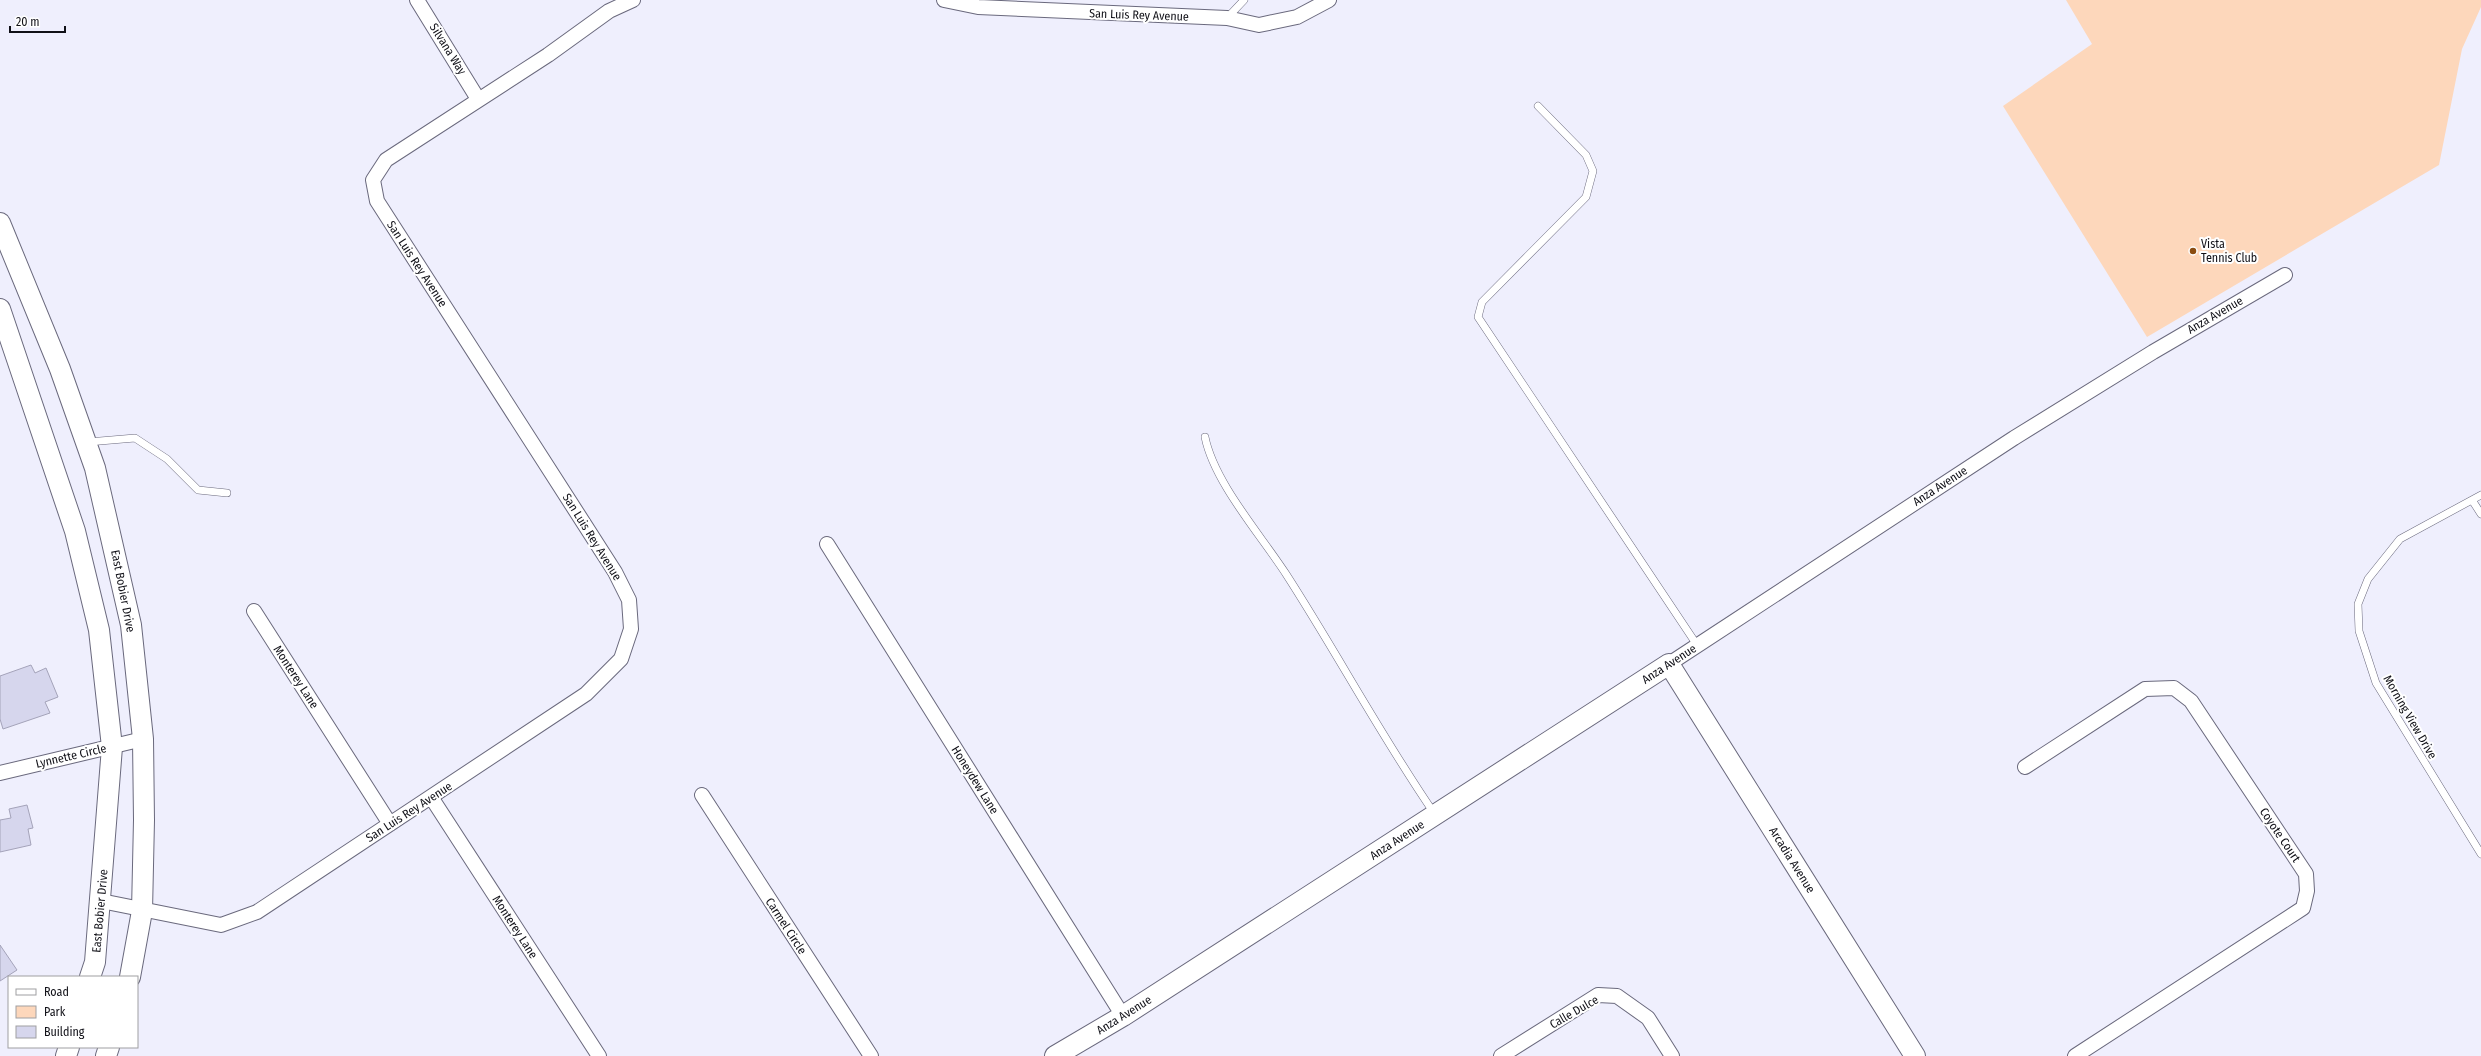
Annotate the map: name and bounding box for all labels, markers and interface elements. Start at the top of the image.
street label: San Luis Rey Avenue [1089,6,1189,24]
scale bar [10,8,65,34]
text: 20 m [16,15,40,29]
street label: Silvana Way [427,21,470,78]
street label: San Luis Rey Avenue [384,218,450,310]
place label: Vista Tennis Club [2201,237,2257,265]
marker: Vista Tennis Club [2188,246,2198,256]
street label: Anza Avenue [2185,293,2245,337]
street label: Anza Avenue [1910,463,1970,509]
street label: San Luis Rey Avenue [560,491,624,583]
street label: East Bobier Drive [108,549,138,634]
street label: Anza Avenue [1639,641,1699,687]
street label: Monterey Lane [270,643,322,711]
street label: Morning View Drive [2380,673,2440,761]
street label: Lynnette Circle [34,741,108,771]
street label: Honeydew Lane [949,743,1002,817]
street label: San Luis Rey Avenue [363,779,455,845]
street label: Coyote Court [2257,805,2303,865]
street label: Anza Avenue [1367,817,1427,863]
street label: Arcadia Avenue [1766,824,1818,896]
street label: East Bobier Drive [89,869,111,953]
street label: Monterey Lane [489,893,541,961]
street label: Carmel Circle [763,895,809,957]
legend [8,976,138,1048]
text: Road [44,985,69,999]
street label: Calle Dulce [1547,992,1601,1032]
street label: Anza Avenue [1094,993,1154,1037]
text: Park [44,1005,66,1019]
text: Building [44,1025,85,1039]

